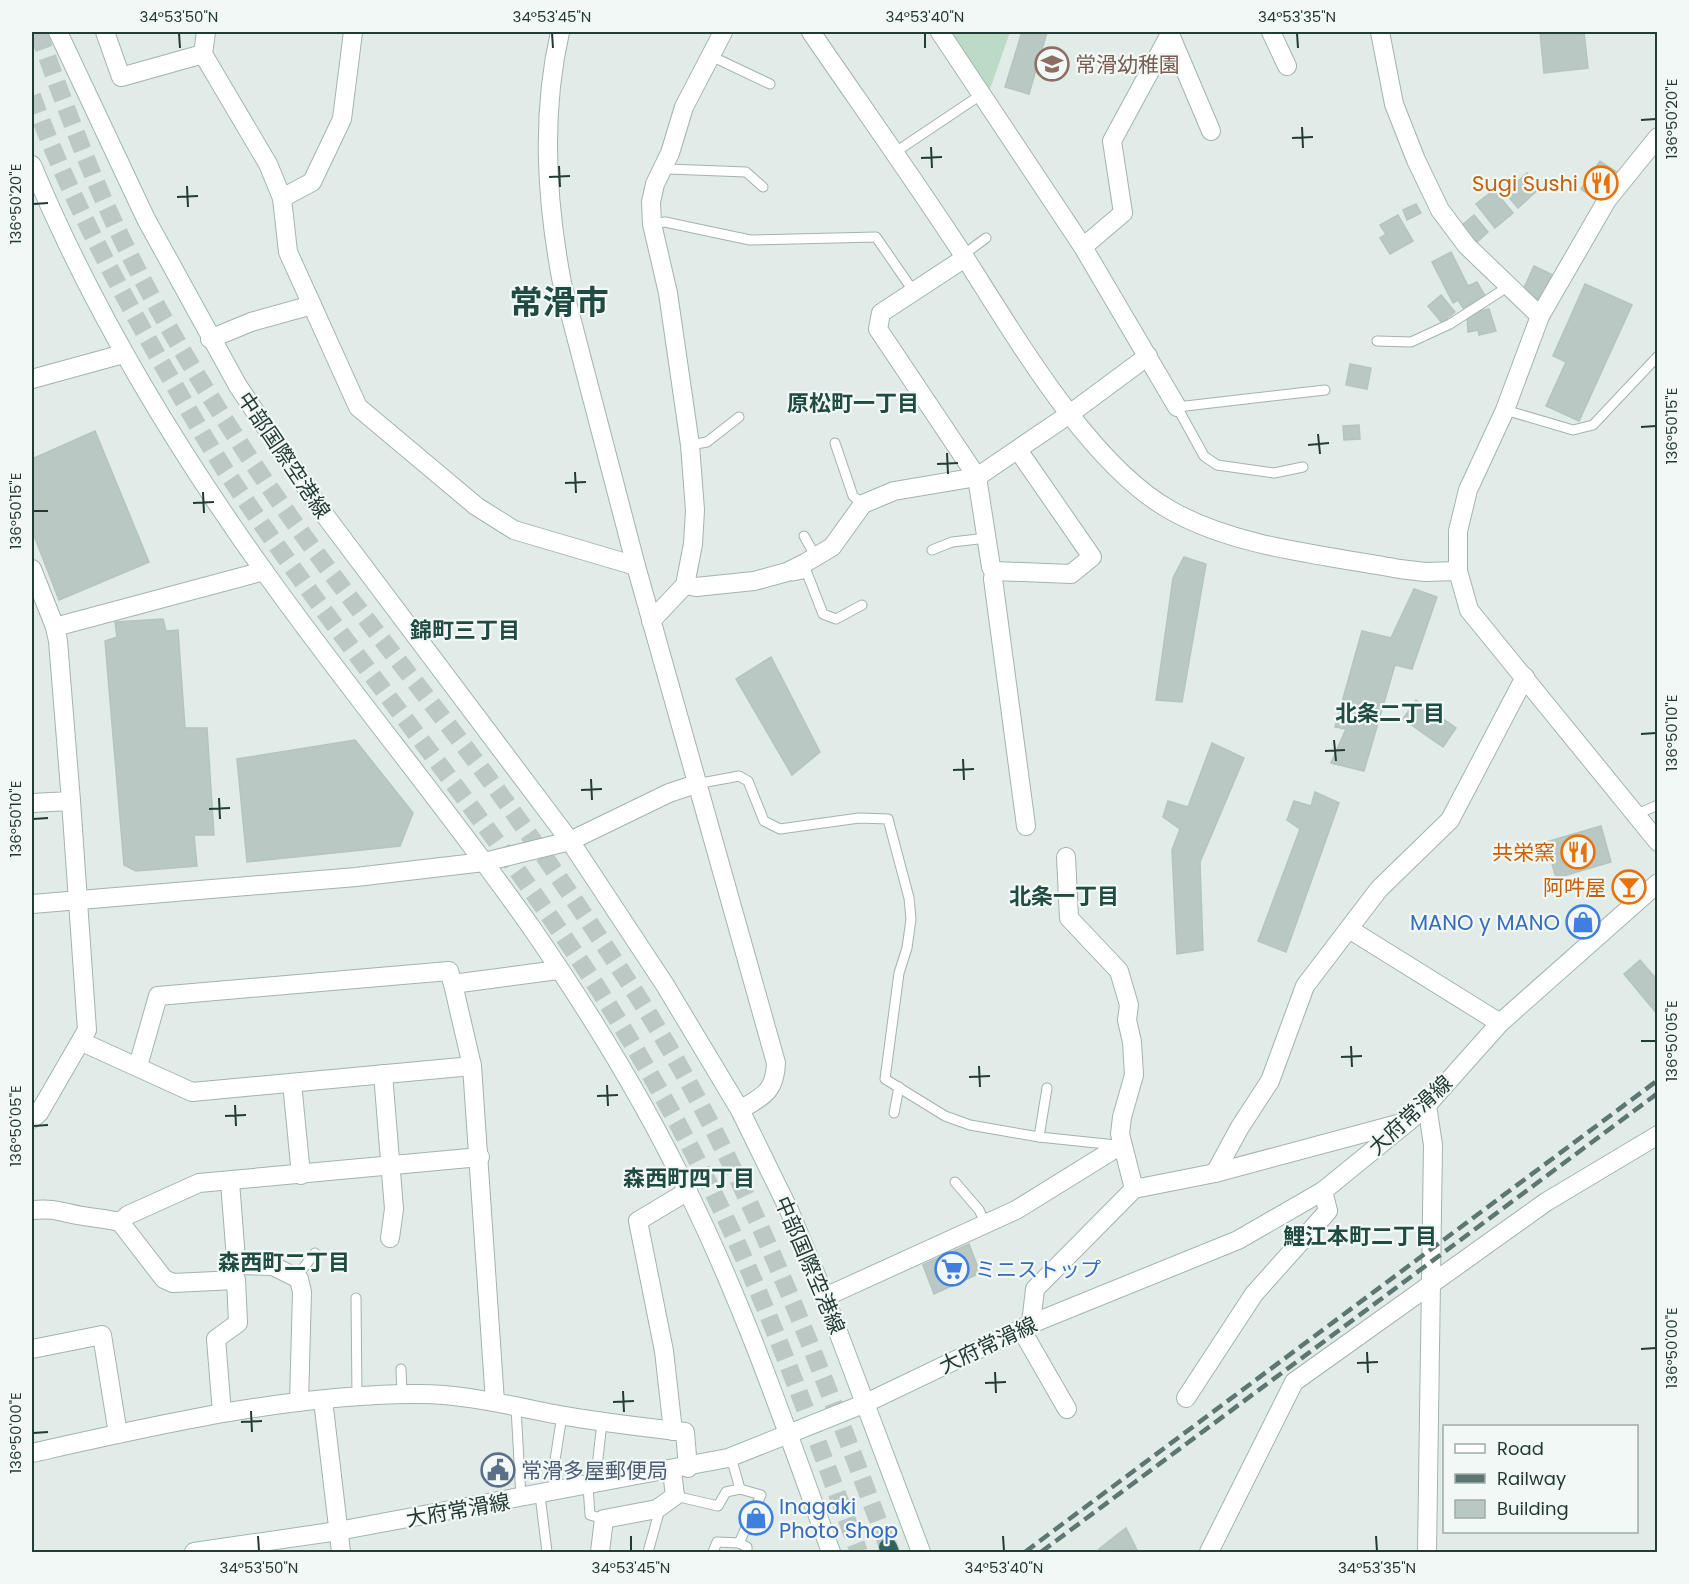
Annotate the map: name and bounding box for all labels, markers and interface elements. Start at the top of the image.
text: 34°53'50"N [140,6,218,27]
text: 34°53'45"N [513,6,591,27]
text: 34°53'40"N [886,6,964,27]
text: 34°53'35"N [1258,6,1336,27]
school or university icon: 常滑幼稚園 [1034,46,1070,82]
place label: 常滑幼稚園 [1075,50,1180,79]
text: 136°50'20"E [1661,79,1682,159]
text: 136°50'20"E [5,164,26,244]
restaurant icon: Sugi Sushi [1583,165,1619,201]
place label: Sugi Sushi [1472,169,1578,198]
district label: 常滑市 [510,279,609,326]
street label: 中部国際空港線 [231,386,337,524]
district label: 原松町一丁目 [787,388,919,419]
text: 136°50'15"E [1661,388,1682,464]
text: 136°50'15"E [5,473,26,549]
district label: 錦町三丁目 [410,615,520,646]
text: 136°50'10"E [1661,695,1682,771]
district label: 北条二丁目 [1335,698,1445,729]
text: 136°50'10"E [5,781,26,857]
restaurant icon: 共栄窯 [1560,834,1596,870]
place label: 共栄窯 [1492,838,1555,867]
bar icon: 阿吽屋 [1611,869,1647,905]
place label: 阿吽屋 [1543,873,1606,902]
district label: 北条一丁目 [1009,881,1119,912]
shop icon: MANO y MANO [1565,904,1601,940]
place label: MANO y MANO [1410,908,1560,937]
text: 136°50'05"E [1661,1000,1682,1082]
street label: 大府常滑線 [1362,1069,1458,1161]
text: 136°50'05"E [5,1085,26,1167]
district label: 森西町四丁目 [623,1163,755,1194]
street label: 中部国際空港線 [768,1192,852,1338]
district label: 鯉江本町二丁目 [1283,1221,1437,1252]
district label: 森西町二丁目 [218,1247,350,1278]
supermarket icon: ミニストップ [934,1251,970,1287]
place label: ミニストップ [975,1255,1101,1284]
text: 136°50'00"E [1661,1307,1682,1389]
street label: 大府常滑線 [934,1310,1042,1380]
text: 136°50'00"E [5,1392,26,1474]
legend [1443,1425,1638,1533]
text: Road [1497,1436,1544,1461]
public building icon: 常滑多屋郵便局 [480,1452,516,1488]
place label: 常滑多屋郵便局 [521,1456,668,1485]
text: Railway [1497,1466,1566,1491]
street label: 大府常滑線 [404,1487,512,1533]
place label: Inagaki Photo Shop [779,1492,898,1545]
text: Building [1497,1496,1569,1521]
shop icon: Inagaki Photo Shop [738,1500,774,1536]
text: 34°53'50"N [220,1557,298,1578]
text: 34°53'45"N [592,1557,670,1578]
text: 34°53'40"N [965,1557,1043,1578]
text: 34°53'35"N [1338,1557,1416,1578]

